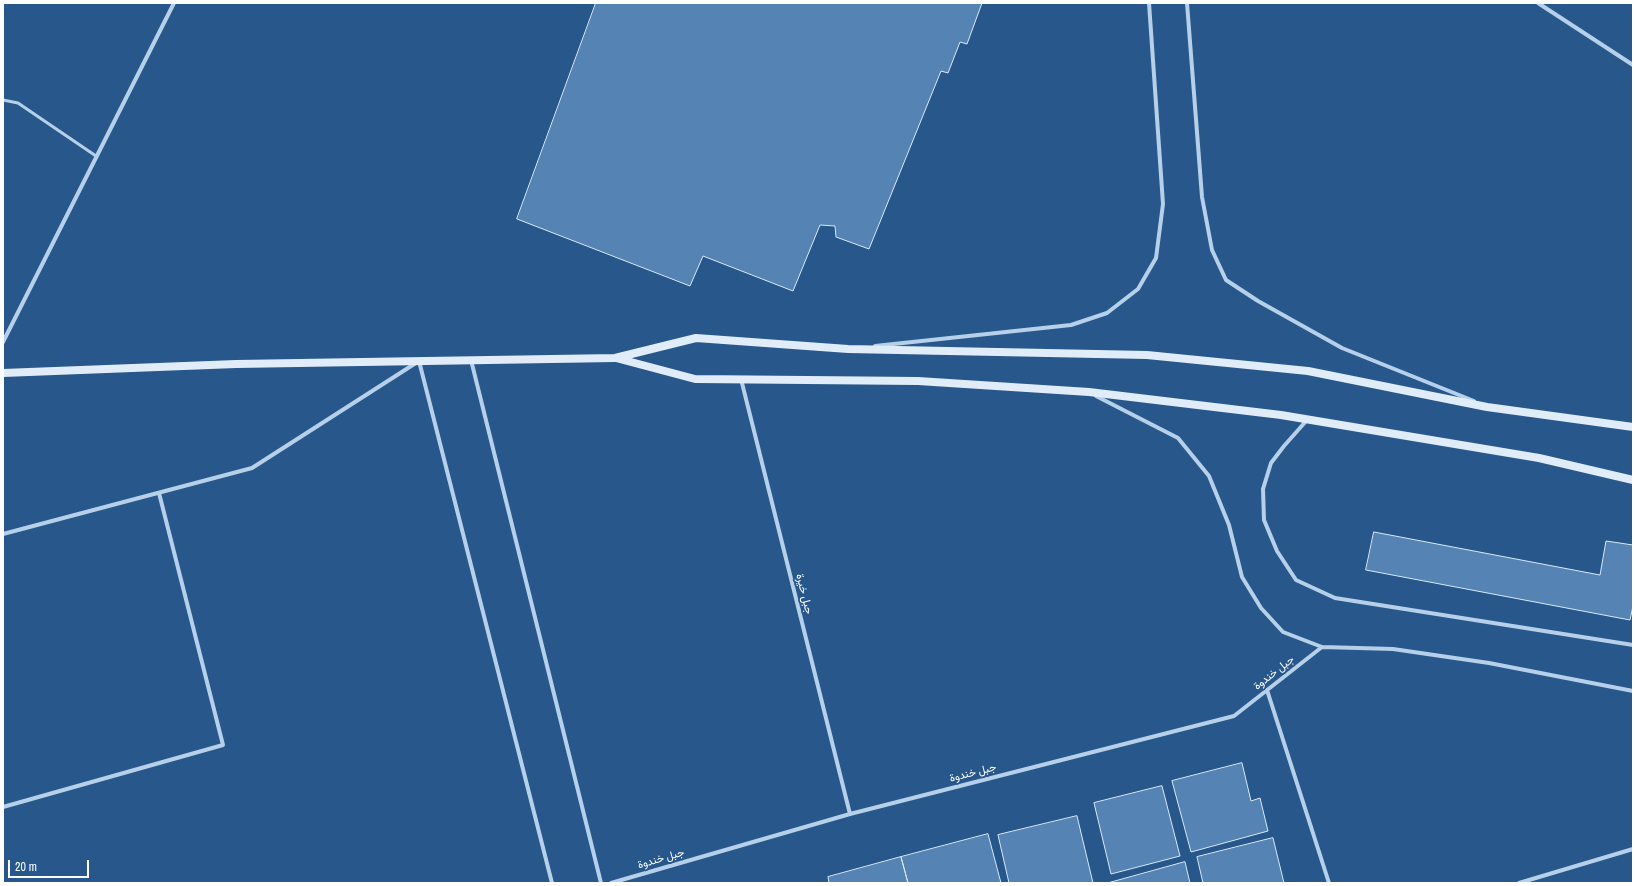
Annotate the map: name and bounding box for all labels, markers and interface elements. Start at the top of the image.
street label: جبل خيرة [793,572,815,616]
street label: جبل خندوة [1251,653,1297,693]
street label: جبل خندوة [948,761,998,785]
street label: جبل خندوة [636,846,686,872]
scale bar [10,852,91,878]
text: 20 m [15,859,37,875]

